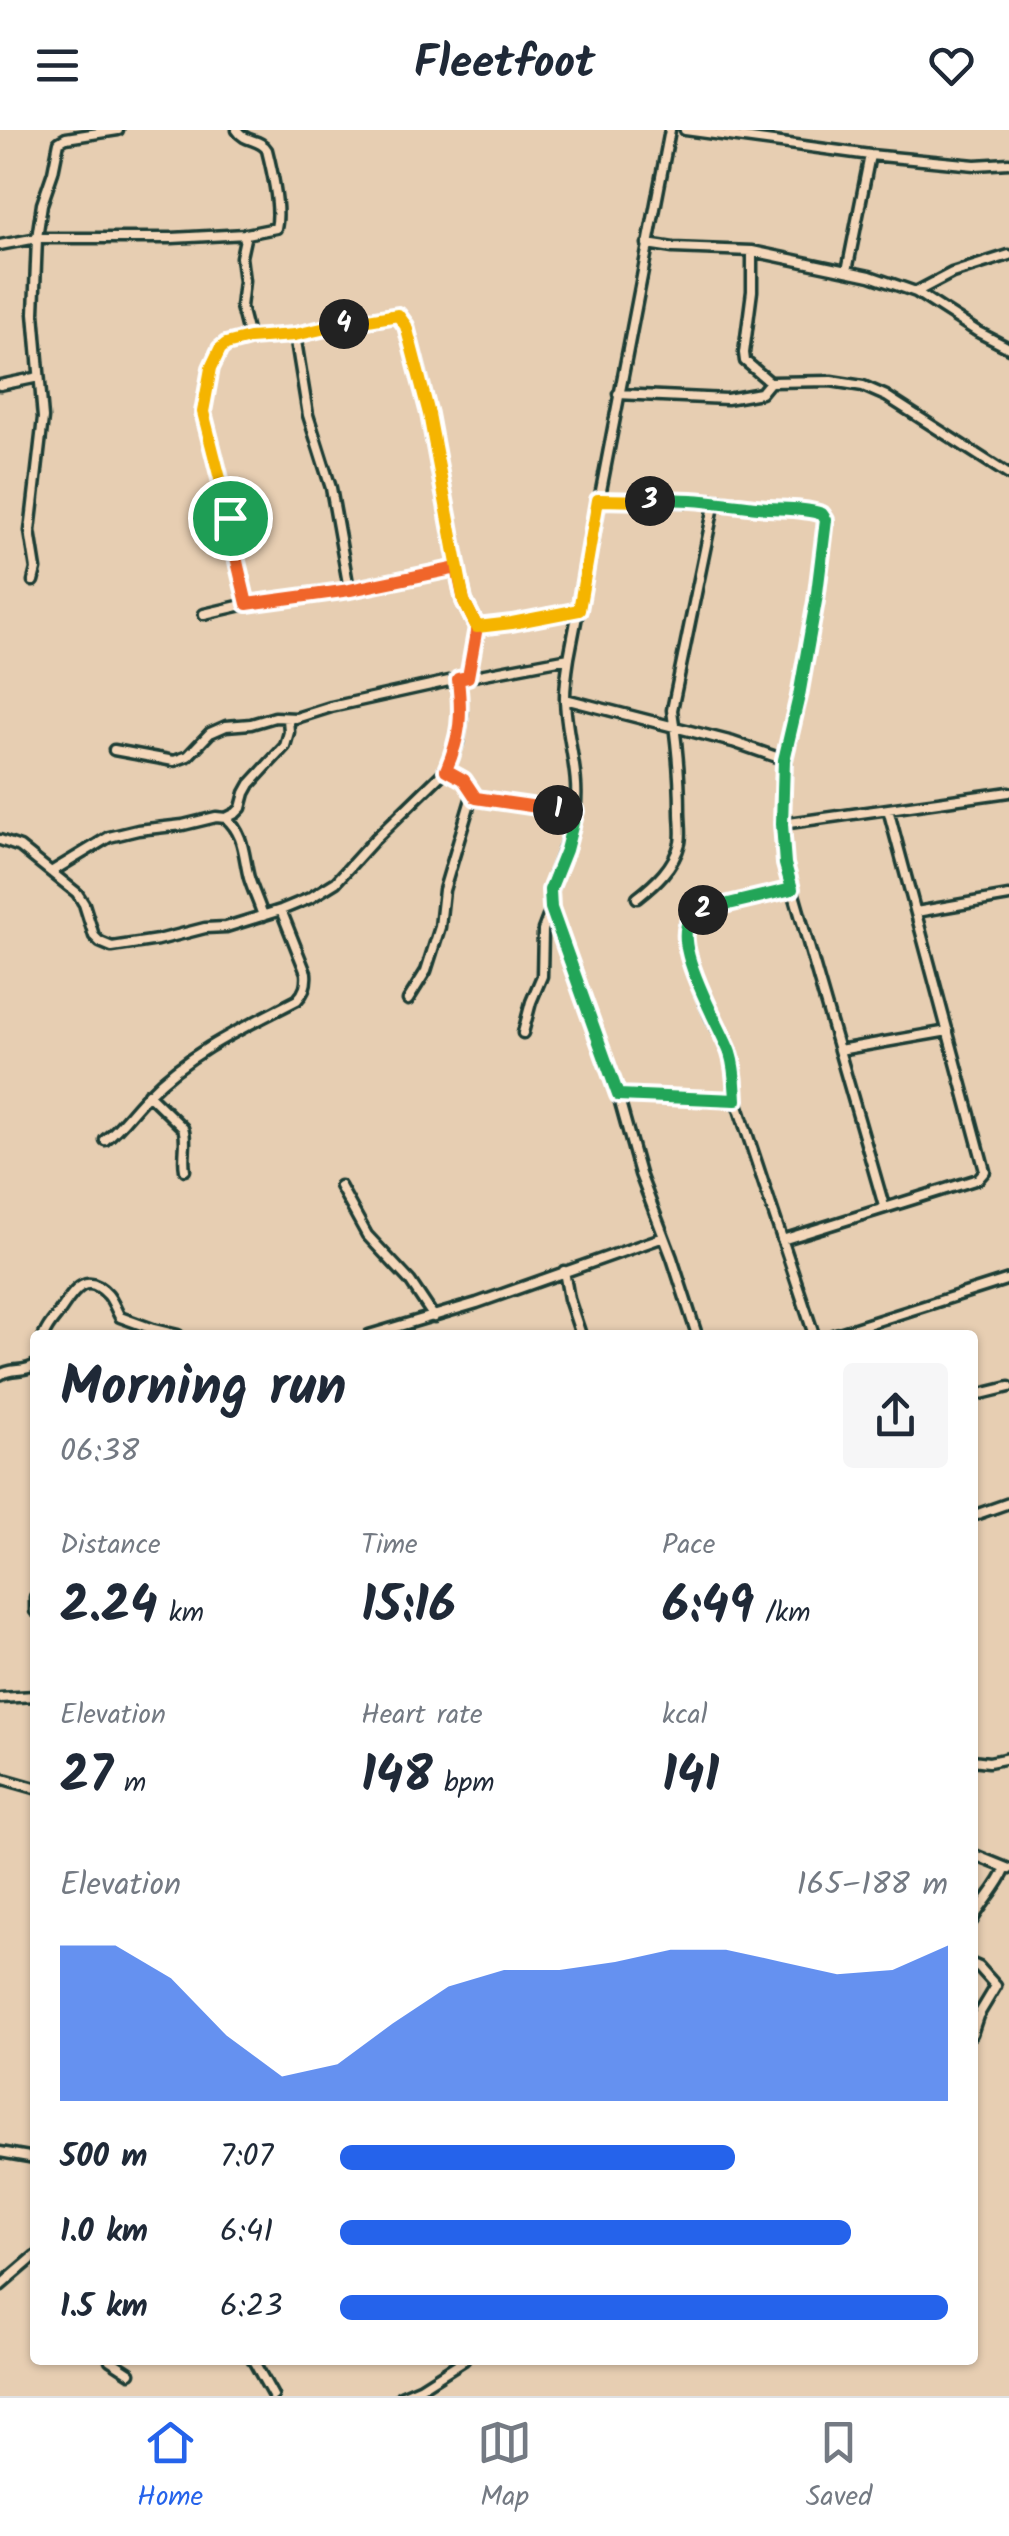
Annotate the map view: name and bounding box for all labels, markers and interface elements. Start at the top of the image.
text: Fleetfoot [414,29,595,101]
icon: menu [30,38,85,93]
icon: heart [924,38,979,93]
pin: 4 [319,299,369,349]
text: 4 [336,301,352,346]
pin [188,476,273,561]
pin: 3 [625,476,675,526]
text: 3 [642,478,658,523]
icon: arrive [203,491,258,546]
pin: 1 [533,785,583,835]
text: 1 [554,787,562,832]
pin: 2 [678,885,728,935]
text: 2 [695,887,711,932]
text: Morning run [60,1346,347,1433]
button: share [843,1363,948,1468]
text: 06:38 [60,1427,139,1478]
text: Distance [60,1523,161,1568]
text: Time [361,1523,418,1568]
text: Pace [662,1523,715,1568]
text: 2.24 [60,1568,157,1648]
text: 15:16 [361,1568,456,1648]
text: 6:49 [662,1568,754,1648]
text: km [157,1591,204,1636]
text: /km [754,1591,811,1636]
text: Elevation [60,1693,166,1738]
text: Heart rate [361,1693,483,1738]
text: kcal [662,1693,708,1738]
text: 27 [60,1738,113,1818]
text: 148 [361,1738,433,1818]
text: 141 [662,1738,719,1818]
text: m [113,1761,146,1806]
text: bpm [433,1761,494,1806]
text: Elevation [60,1860,181,1911]
text: 165–188 m [797,1860,948,1911]
text: 500 m [60,2132,148,2183]
text: 7:07 [220,2132,273,2183]
text: 1.0 km [60,2207,148,2258]
text: 6:41 [220,2207,273,2258]
text: 1.5 km [60,2282,148,2333]
text: 6:23 [220,2282,283,2333]
tab: Home [137,2415,203,2520]
tab: Map [477,2415,532,2520]
tab: Saved [806,2415,872,2520]

